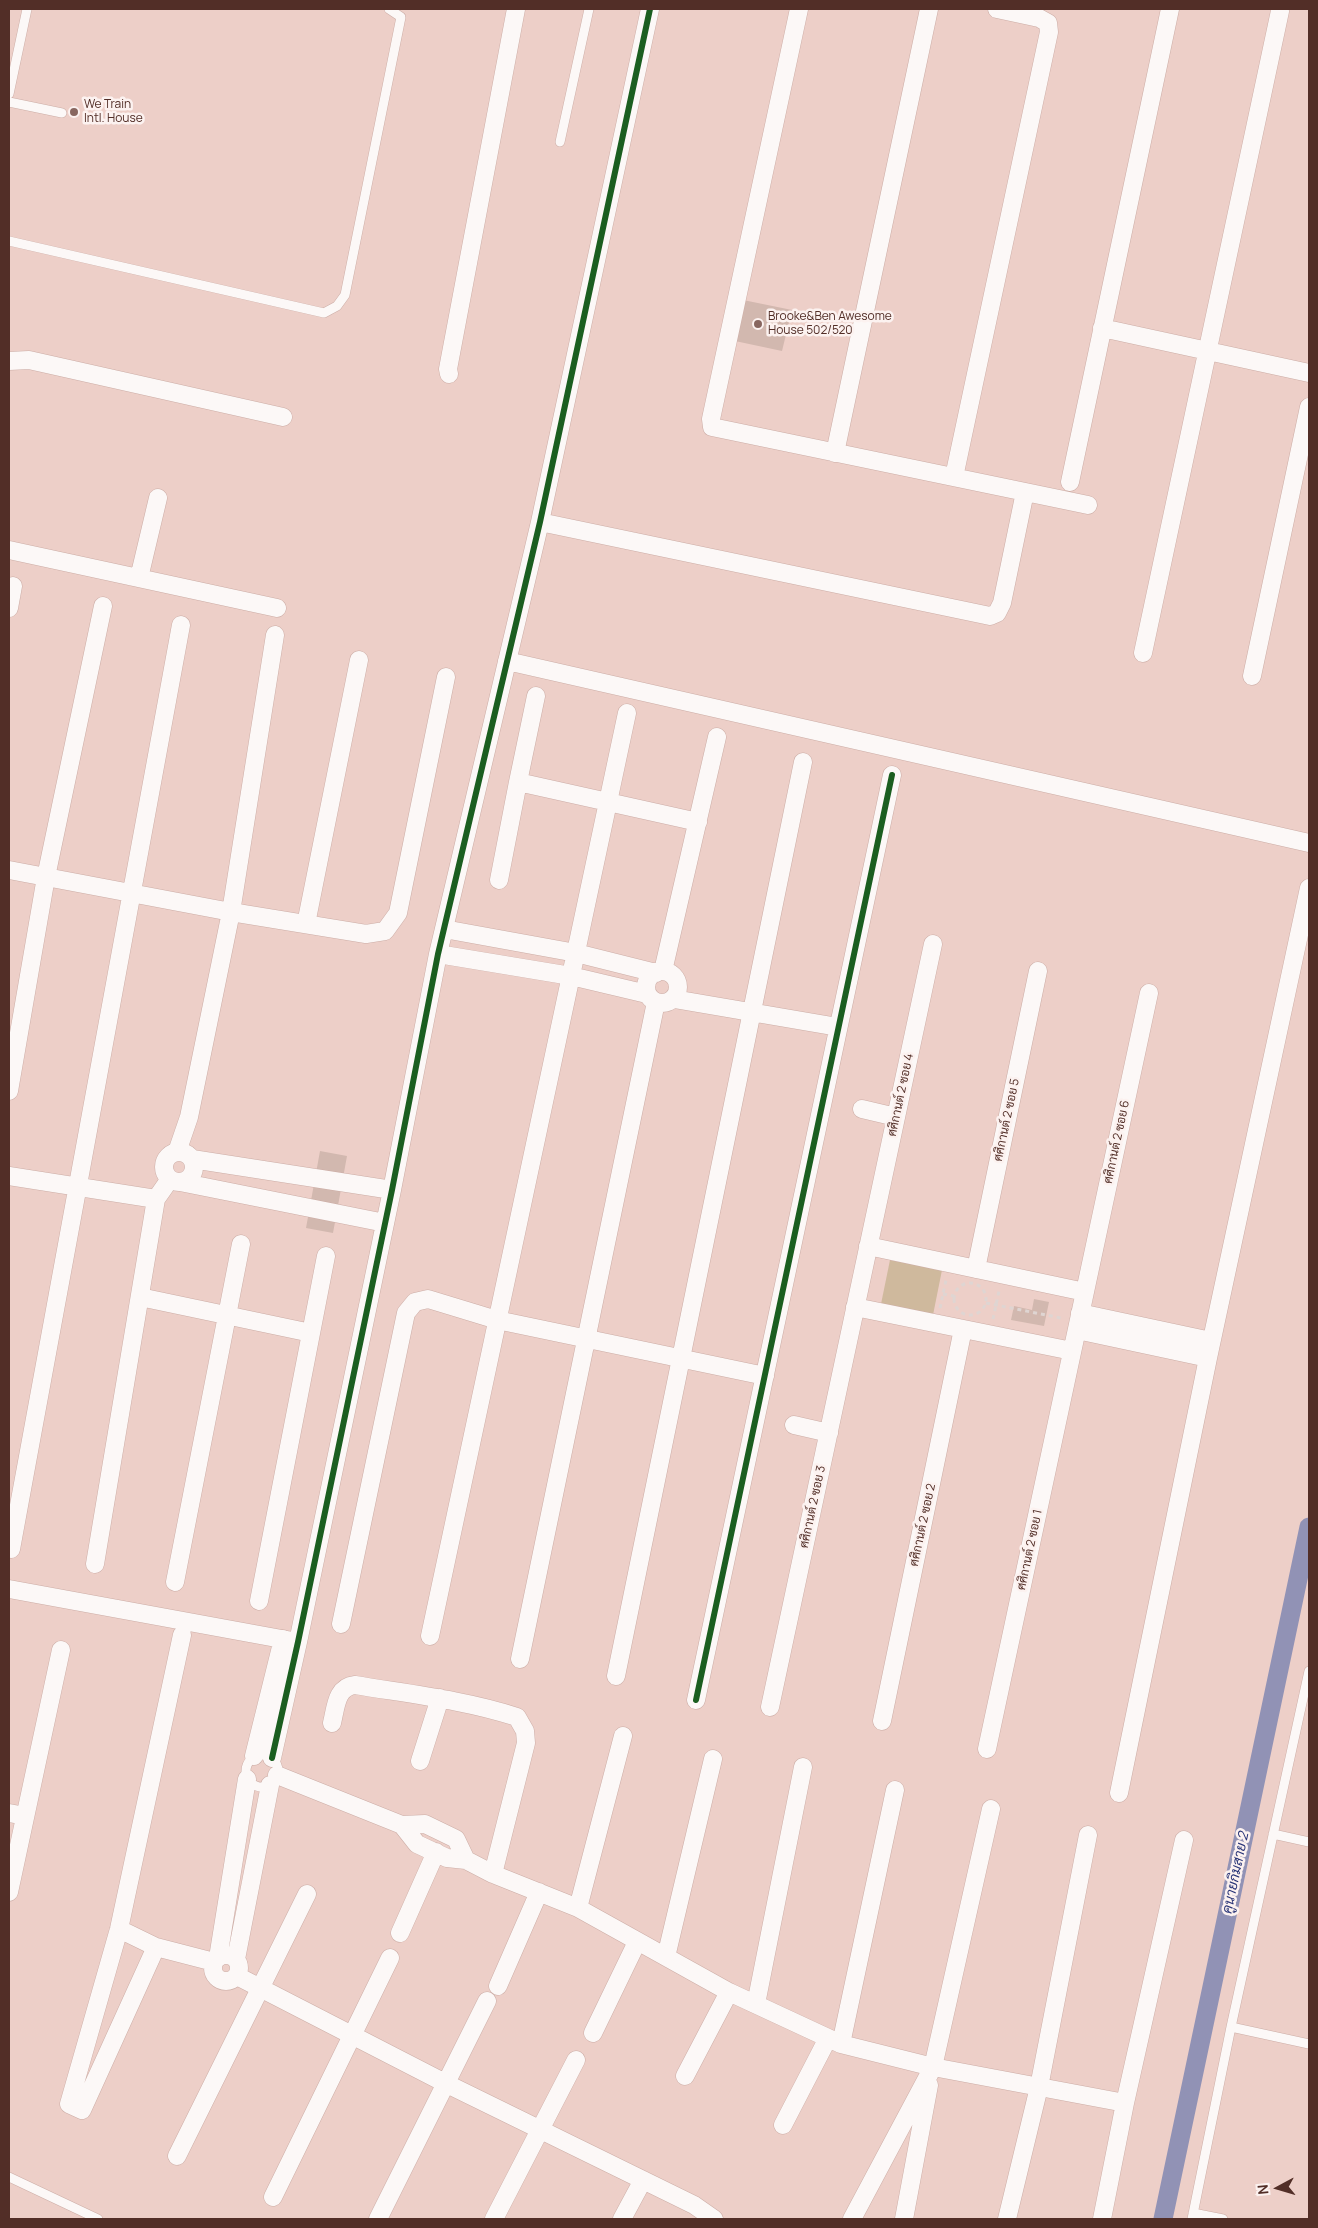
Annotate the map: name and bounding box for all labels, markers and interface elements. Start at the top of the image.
place label: We Train Intl. House [84,98,143,126]
marker: We Train Intl. House [68,106,80,118]
place label: Brooke&Ben Awesome House 502/520 [768,310,892,338]
marker: Brooke&Ben Awesome House 502/520 [752,318,764,330]
street label: ศศิกานต์ 2 ซอย 4 [885,1052,917,1138]
street label: ศศิกานต์ 2 ซอย 5 [991,1077,1023,1163]
street label: ศศิกานต์ 2 ซอย 6 [1101,1099,1133,1185]
street label: ศศิกานต์ 2 ซอย 3 [797,1464,829,1550]
street label: ศศิกานต์ 2 ซอย 2 [907,1482,939,1568]
street label: ศศิกานต์ 2 ซอย 1 [1014,1508,1046,1592]
water label: คูนายกิมสาย 2 [1219,1831,1253,1915]
north arrow [1253,2163,1303,2213]
text: N [1253,2184,1273,2196]

